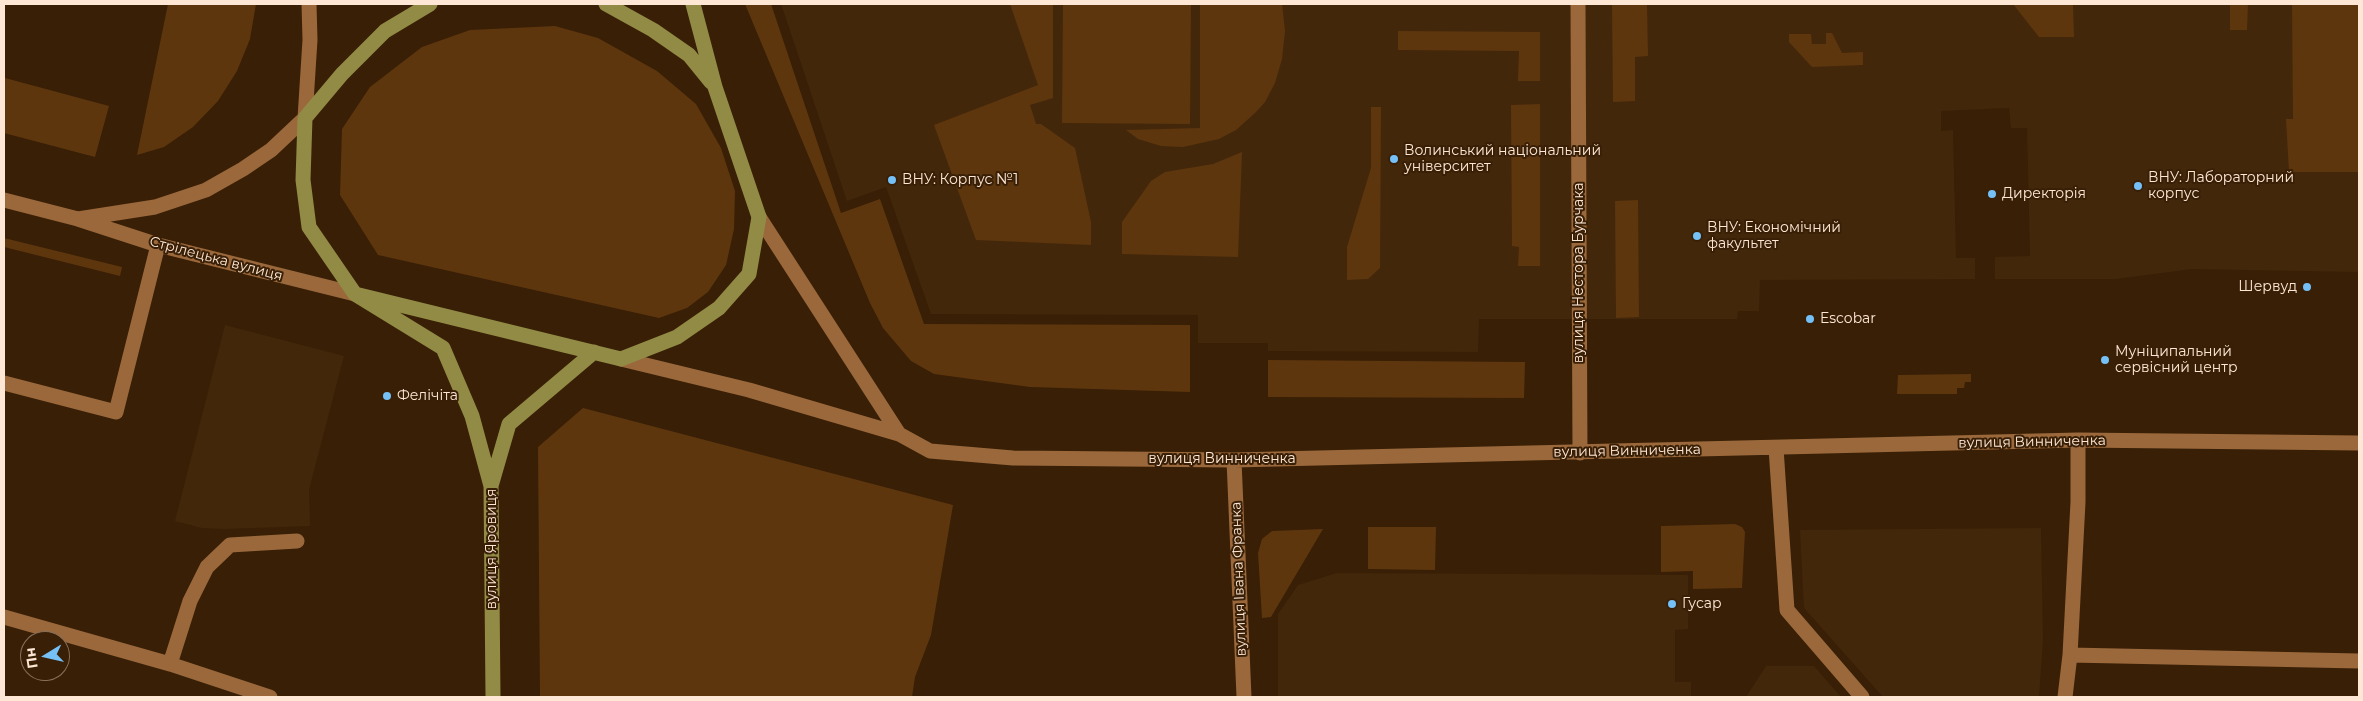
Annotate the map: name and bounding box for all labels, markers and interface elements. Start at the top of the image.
place label: Волинський національний університет [1404,143,1601,176]
marker: Волинський національний університет [1388,153,1400,165]
place label: ВНУ: Лабораторний корпус [2148,170,2294,202]
place label: ВНУ: Корпус №1 [902,172,1018,188]
marker: ВНУ: Корпус №1 [886,174,898,186]
marker: ВНУ: Лабораторний корпус [2132,180,2144,192]
street label: вулиця Нестора Бурчака [1571,183,1587,363]
place label: Директорія [2002,186,2086,202]
marker: Директорія [1986,188,1998,200]
place label: ВНУ: Економічний факультет [1707,220,1841,252]
marker: ВНУ: Економічний факультет [1691,230,1703,242]
street label: Стрілецька вулиця [148,233,284,285]
place label: Шервуд [2238,279,2297,295]
marker: Шервуд [2301,281,2313,293]
place label: Escobar [1820,311,1876,327]
marker: Escobar [1804,313,1816,325]
place label: Муніципальний сервісний центр [2115,344,2238,377]
marker: Муніципальний сервісний центр [2099,354,2111,366]
place label: Фелічіта [397,388,458,404]
marker: Фелічіта [381,390,393,402]
street label: вулиця Винниченка [1958,432,2106,452]
street label: вулиця Винниченка [1553,441,1701,461]
street label: вулиця Винниченка [1148,451,1296,467]
street label: вулиця Яровиця [484,488,500,610]
street label: вулиця Івана Франка [1228,501,1250,657]
place label: Гусар [1682,596,1722,612]
marker: Гусар [1666,598,1678,610]
north arrow [20,631,70,681]
text: Пн [21,646,42,670]

